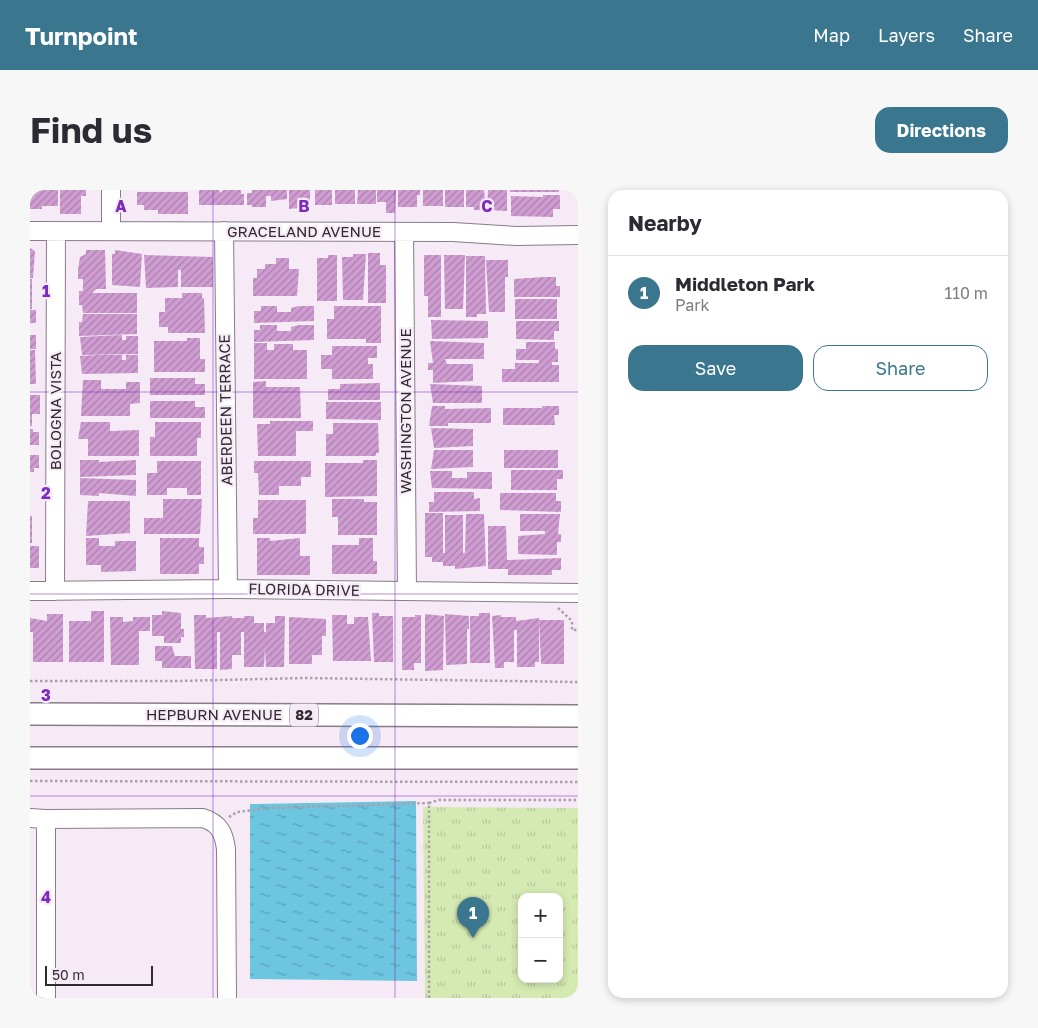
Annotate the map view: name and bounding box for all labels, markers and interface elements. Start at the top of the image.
text: Turnpoint [25,21,138,50]
text: Map [813,24,850,46]
text: Layers [878,24,935,46]
text: Share [963,24,1013,46]
button: Directions [875,107,1008,153]
text: Find us [30,109,152,151]
text: A [115,196,127,216]
text: B [298,196,310,216]
text: C [481,196,493,216]
text: Nearby [628,210,702,236]
street label: GRACELAND AVENUE [227,222,381,240]
text: Middleton Park [675,272,815,295]
text: 1 [42,281,50,301]
text: 1 [640,283,648,303]
text: 110 m [944,283,988,303]
text: Park [675,295,710,315]
street label: WASHINGTON AVENUE [396,328,414,494]
street label: ABERDEEN TERRACE [215,334,235,486]
button: Save [628,345,803,391]
button: Share [813,345,988,391]
street label: BOLOGNA VISTA [46,352,64,470]
text: 2 [41,483,51,503]
street label: FLORIDA DRIVE [248,579,360,599]
text: 3 [41,685,51,705]
road number: 82 [290,704,318,726]
street label: HEPBURN AVENUE [146,705,282,723]
your location [347,723,373,749]
text: 4 [41,887,51,907]
map controls [518,893,563,983]
button: + [518,893,563,938]
pin: 1 [457,897,489,938]
button: − [518,938,563,983]
scale bar [45,963,152,986]
text: 50 m [52,966,85,983]

